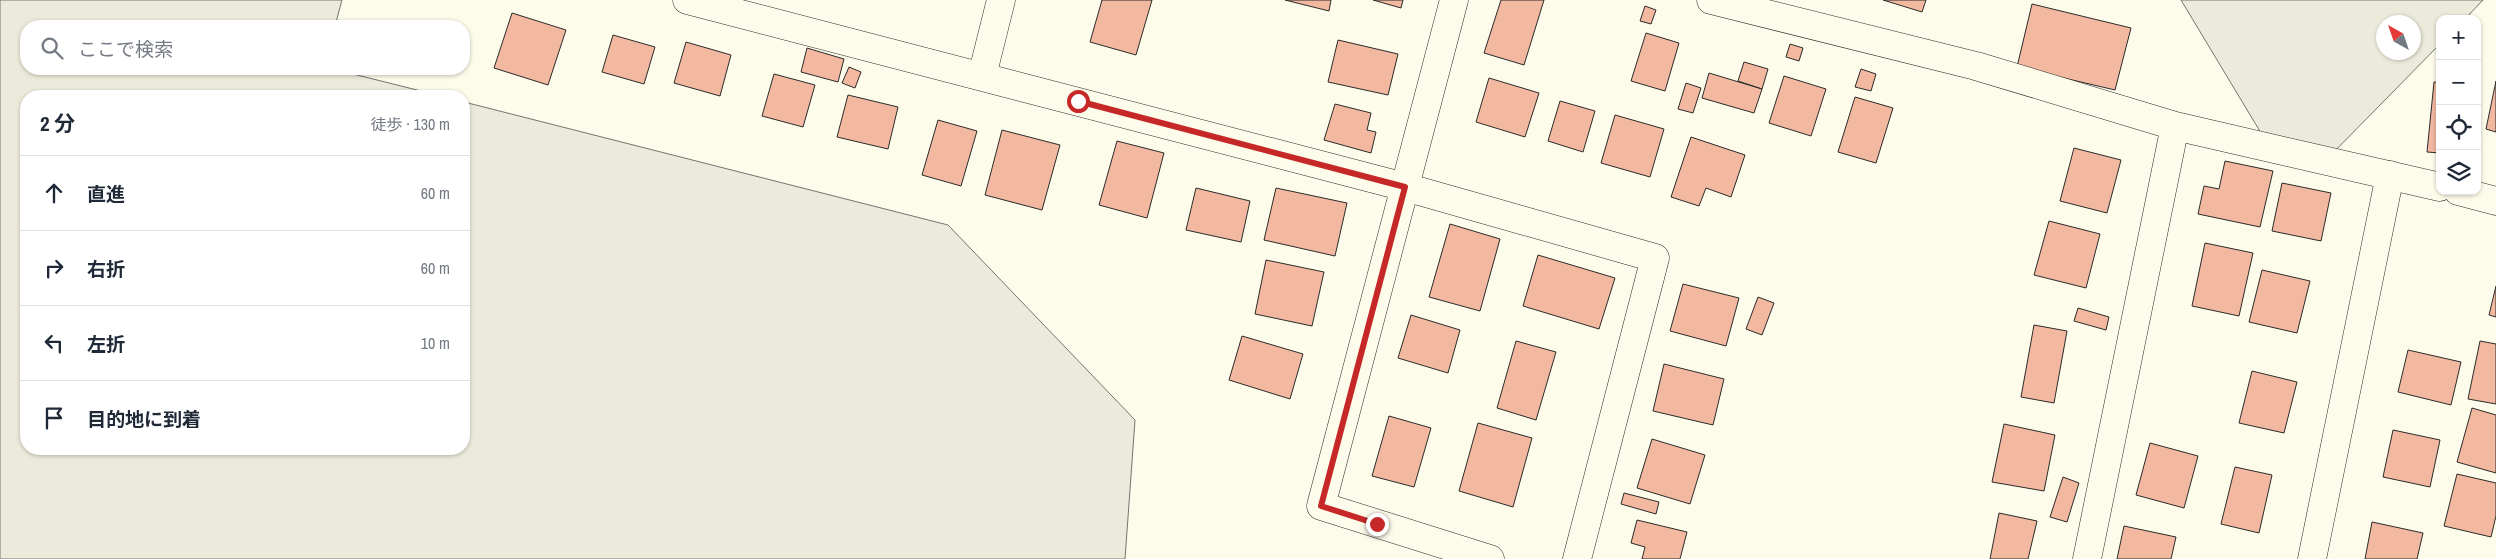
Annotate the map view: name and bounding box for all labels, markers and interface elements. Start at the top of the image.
north arrow [2376,15,2421,60]
map controls [2436,15,2481,195]
button: + [2436,15,2481,60]
search box [20,20,470,75]
icon: search [38,34,66,62]
text: ここで検索 [78,36,173,62]
button: − [2436,60,2481,105]
route start [1067,90,1090,113]
button: locate [2436,105,2481,150]
text: 2 分 [40,109,75,138]
text: 徒歩 · 130 m [371,113,450,135]
button: layers [2436,150,2481,195]
icon: ahead [40,179,68,207]
text: 直進 [87,181,125,207]
text: 60 m [421,182,450,204]
icon: right [40,254,68,282]
text: 右折 [87,256,125,282]
text: 60 m [421,257,450,279]
icon: left [40,329,68,357]
text: 左折 [87,331,125,357]
text: 10 m [421,332,450,354]
icon: arrive [40,404,68,432]
text: 目的地に到着 [87,406,201,432]
route end [1366,513,1389,536]

